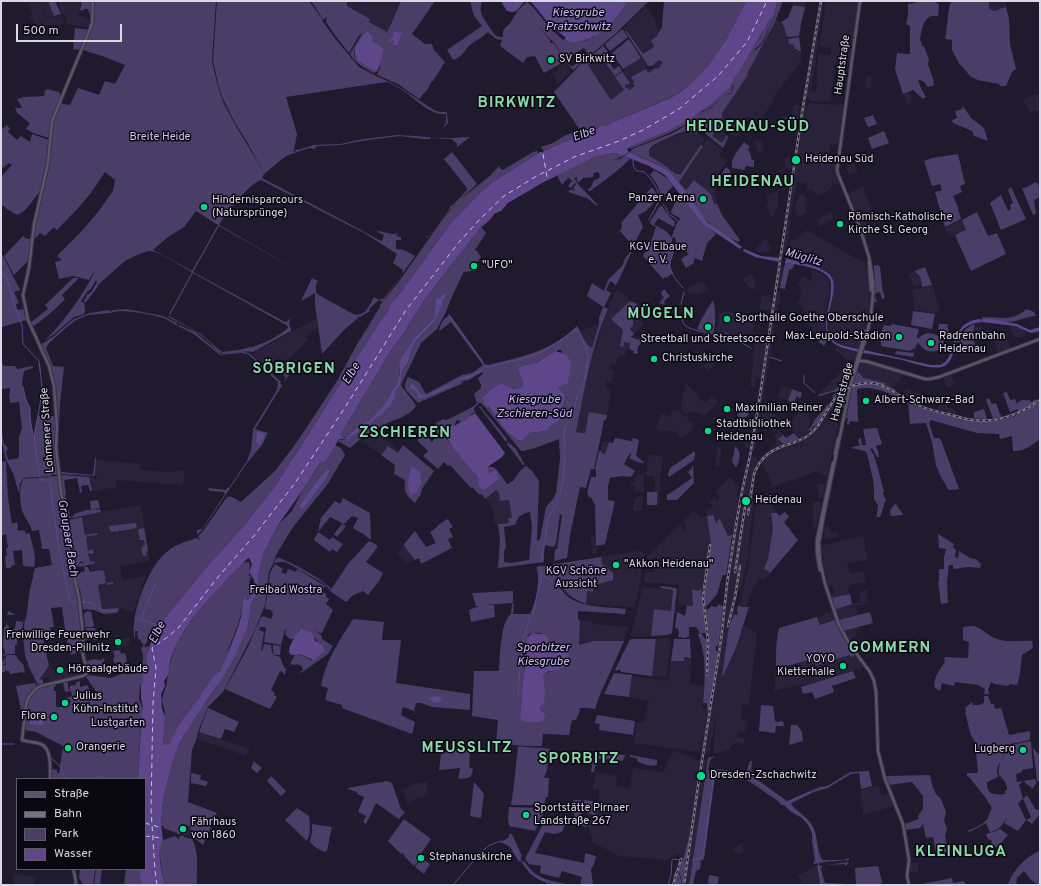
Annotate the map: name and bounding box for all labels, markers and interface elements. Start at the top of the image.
water label: Kiesgrube Pratzschwitz [545,7,611,35]
scale bar [18,16,124,42]
text: 500 m [23,23,59,39]
street label: Hauptstraße [832,34,854,96]
place label: SV Birkwitz [559,53,615,67]
marker: SV Birkwitz [546,55,556,65]
district label: BIRKWITZ [478,95,556,113]
district label: HEIDENAU-SÜD [686,119,810,137]
water label: Elbe [571,124,597,146]
park label: Breite Heide [129,131,191,145]
place label: Heidenau Süd [805,153,873,167]
marker: Heidenau Süd [790,154,802,166]
district label: HEIDENAU [711,174,795,192]
place label: Panzer Arena [628,192,695,206]
place label: Hindernisparcours (Natursprünge) [212,194,303,220]
marker: Panzer Arena [698,194,708,204]
marker: Hindernisparcours (Natursprünge) [199,202,209,212]
place label: Römisch-Katholische Kirche St. Georg [848,211,952,237]
marker: Römisch-Katholische Kirche St. Georg [835,219,845,229]
park label: KGV Elbaue e. V. [629,241,687,267]
water label: Müglitz [783,246,823,270]
place label: "UFO" [482,259,513,273]
marker: "UFO" [469,261,479,271]
district label: MÜGELN [627,306,695,324]
place label: Sporthalle Goethe Oberschule [735,312,884,326]
marker: Sporthalle Goethe Oberschule [722,314,732,324]
marker: Streetball und Streetsoccer [703,322,713,332]
place label: Max-Leupold-Stadion [785,330,891,344]
place label: Radrennbahn Heidenau [939,330,1006,356]
marker: Max-Leupold-Stadion [894,332,904,342]
place label: Streetball und Streetsoccer [641,333,775,347]
marker: Radrennbahn Heidenau [926,338,936,348]
place label: Christuskirche [662,352,733,366]
marker: Christuskirche [649,354,659,364]
district label: SÖBRIGEN [252,361,336,379]
water label: Elbe [340,361,364,387]
street label: Hauptstraße [829,361,857,423]
street label: Lohmener Straße [38,387,58,473]
water label: Kiesgrube Zschieren-Süd [496,394,572,422]
place label: Albert-Schwarz-Bad [874,394,974,408]
marker: Albert-Schwarz-Bad [861,396,871,406]
place label: Maximilian Reiner [735,402,823,416]
marker: Maximilian Reiner [722,404,732,414]
place label: Stadtbibliothek Heidenau [716,418,792,444]
district label: ZSCHIEREN [359,425,451,443]
marker: Stadtbibliothek Heidenau [703,426,713,436]
place label: Heidenau [755,494,802,508]
marker: Heidenau [740,495,752,507]
water label: Graupaer Bach [54,499,80,577]
place label: "Akkon Heidenau" [624,558,713,572]
marker: "Akkon Heidenau" [611,560,621,570]
park label: KGV Schöne Aussicht [546,565,606,591]
park label: Freibad Wostra [250,584,322,598]
water label: Elbe [147,620,169,646]
place label: Freiwillige Feuerwehr Dresden-Pillnitz [6,629,110,655]
marker: Freiwillige Feuerwehr Dresden-Pillnitz [113,637,123,647]
district label: GOMMERN [849,640,931,658]
water label: Sporbitzer Kiesgrube [516,642,570,670]
place label: YOYO Kletterhalle [777,653,835,679]
marker: YOYO Kletterhalle [838,661,848,671]
place label: Hörsaalgebäude [68,663,148,677]
marker: Hörsaalgebäude [55,665,65,675]
place label: Julius Kühn-Institut [73,690,139,716]
marker: Julius Kühn-Institut [60,698,70,708]
place label: Flora [21,710,46,724]
marker: Flora [49,712,59,722]
park label: Lustgarten [91,717,145,731]
district label: MEUSSLITZ [421,740,513,758]
place label: Orangerie [76,741,126,755]
marker: Orangerie [63,743,73,753]
place label: Lugberg [974,743,1015,757]
marker: Lugberg [1018,745,1028,755]
district label: SPORBITZ [538,751,620,769]
place label: Dresden-Zschachwitz [710,769,817,783]
marker: Dresden-Zschachwitz [695,770,707,782]
legend [16,778,146,870]
text: Straße [54,786,89,802]
place label: Sportstätte Pirnaer Landstraße 267 [534,802,629,828]
text: Bahn [54,806,82,822]
marker: Sportstätte Pirnaer Landstraße 267 [521,810,531,820]
place label: Fährhaus von 1860 [191,816,236,842]
marker: Fährhaus von 1860 [178,824,188,834]
text: Park [54,826,79,842]
district label: KLEINLUGA [915,844,1007,862]
text: Wasser [54,846,92,862]
place label: Stephanuskirche [429,851,512,865]
marker: Stephanuskirche [416,853,426,863]

